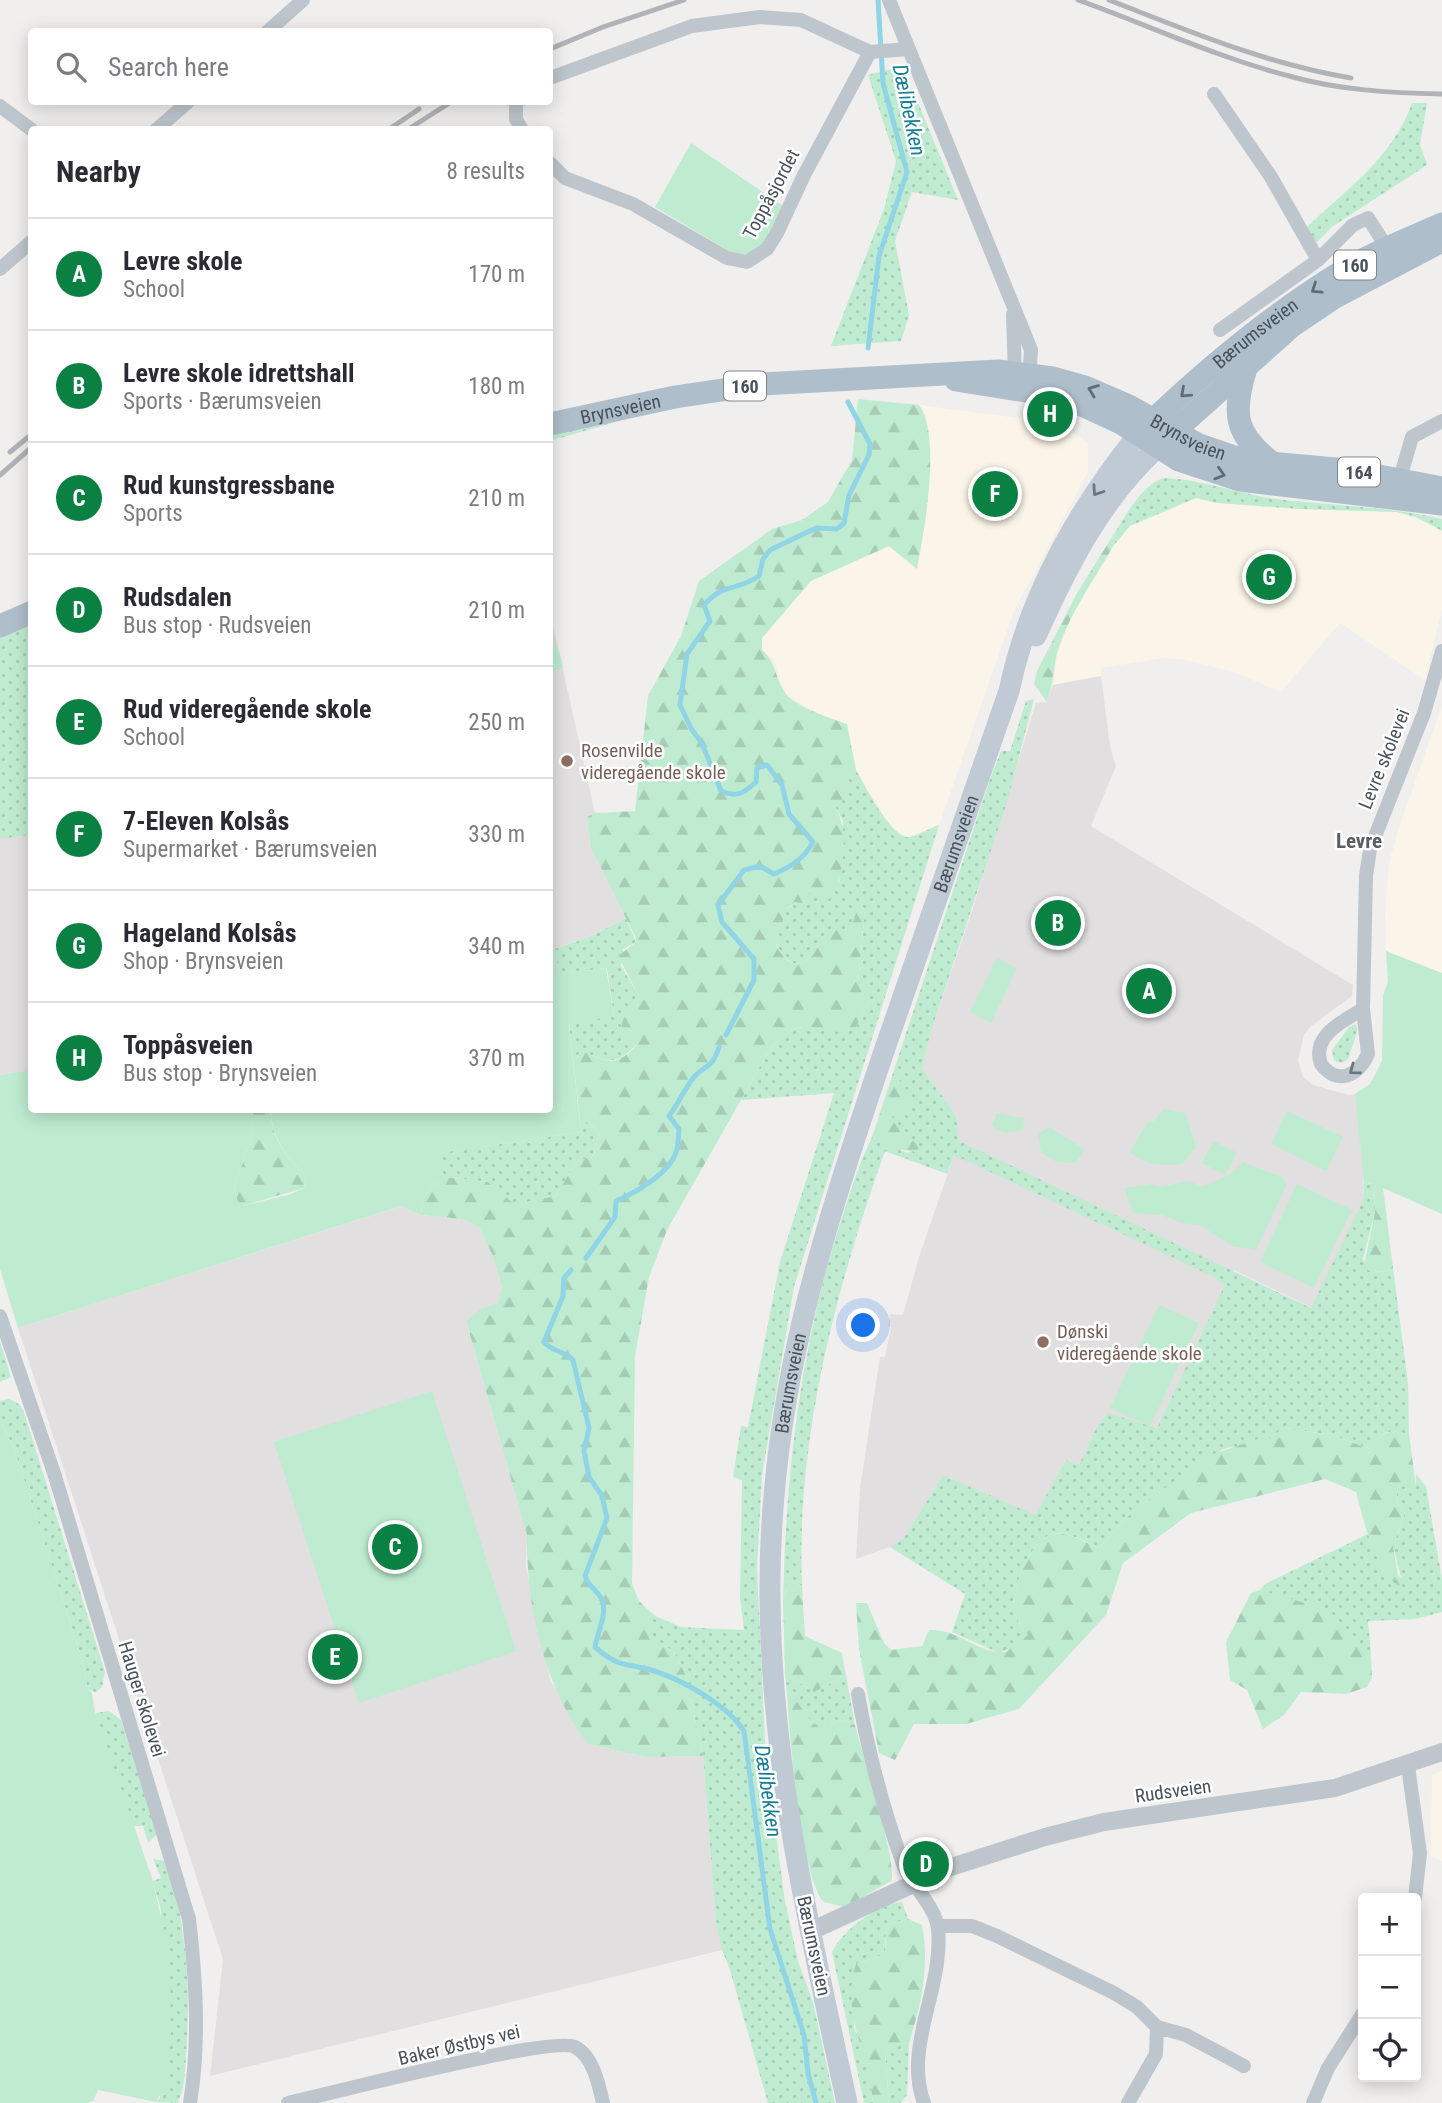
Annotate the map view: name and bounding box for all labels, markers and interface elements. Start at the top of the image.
search box [28,28,553,105]
icon: search [52,48,90,86]
text: Search here [108,52,229,82]
water label: Dælibekken [888,62,930,158]
street label: Toppåsjordet [738,145,804,243]
text: Nearby [56,154,141,189]
text: 8 results [447,158,525,185]
text: Levre skole [123,246,242,276]
road number: 160 [1334,250,1376,279]
text: A [72,261,86,288]
text: 170 m [468,261,525,288]
text: School [123,276,185,303]
one-way arrow [1311,280,1324,293]
street label: Bærumsveien [1208,293,1302,373]
text: Levre skole idrettshall [123,358,355,388]
road number: 160 [724,372,766,400]
text: B [73,373,85,400]
text: 180 m [468,373,525,400]
one-way arrow [1087,385,1099,399]
one-way arrow [1180,385,1193,397]
text: Sports · Bærumsveien [123,388,322,415]
pin: H [1027,388,1073,440]
street label: Brynsveien [578,389,663,429]
street label: Brynsveien [1146,409,1229,465]
road number: 164 [1338,458,1380,486]
one-way arrow [1213,466,1225,480]
pin: F [972,468,1018,520]
text: Rud kunstgressbane [123,470,335,500]
one-way arrow [1092,484,1105,497]
text: C [72,485,86,512]
text: 210 m [468,485,525,512]
text: Sports [123,500,183,527]
pin: G [1246,551,1292,603]
text: Rudsdalen [123,582,232,612]
text: D [73,597,86,624]
text: 210 m [468,597,525,624]
text: Bus stop · Rudsveien [123,612,311,639]
text: Rud videregående skole [123,694,371,724]
street label: Levre skolevei [1353,706,1415,812]
text: E [73,709,85,736]
text: 250 m [468,709,525,736]
text: School [123,724,185,751]
place label: Rosenvilde videregående skole [581,739,726,784]
marker: Rosenvilde videregående skole [559,753,575,769]
street label: Bærumsveien [928,792,983,895]
text: 7-Eleven Kolsås [123,806,289,836]
text: F [74,821,84,848]
text: 330 m [468,821,525,848]
district label: Levre [1336,829,1382,853]
text: Supermarket · Bærumsveien [123,836,377,863]
pin: B [1035,897,1081,949]
text: Hageland Kolsås [123,918,297,948]
text: G [72,933,86,960]
text: 340 m [468,933,525,960]
text: Shop · Brynsveien [123,948,284,975]
pin: A [1126,965,1172,1017]
text: Toppåsveien [123,1030,253,1060]
text: H [72,1045,86,1072]
text: 370 m [468,1045,525,1072]
text: Bus stop · Brynsveien [123,1060,317,1087]
one-way arrow [1350,1062,1362,1074]
your location [846,1308,880,1342]
place label: Dønski videregående skole [1057,1320,1202,1365]
street label: Bærumsveien [770,1331,811,1435]
marker: Dønski videregående skole [1035,1334,1051,1350]
pin: C [372,1521,418,1573]
pin: E [312,1631,358,1683]
street label: Hauger skolevei [114,1638,170,1760]
water label: Dælibekken [750,1743,786,1839]
street label: Rudsveien [1133,1774,1213,1808]
pin: D [903,1838,949,1890]
map controls [1358,1893,1421,2082]
button: + [1358,1893,1421,1956]
street label: Bærumsveien [792,1894,836,1998]
button: − [1358,1956,1421,2019]
button: locate [1358,2019,1421,2082]
street label: Baker Østbys vei [396,2020,522,2070]

